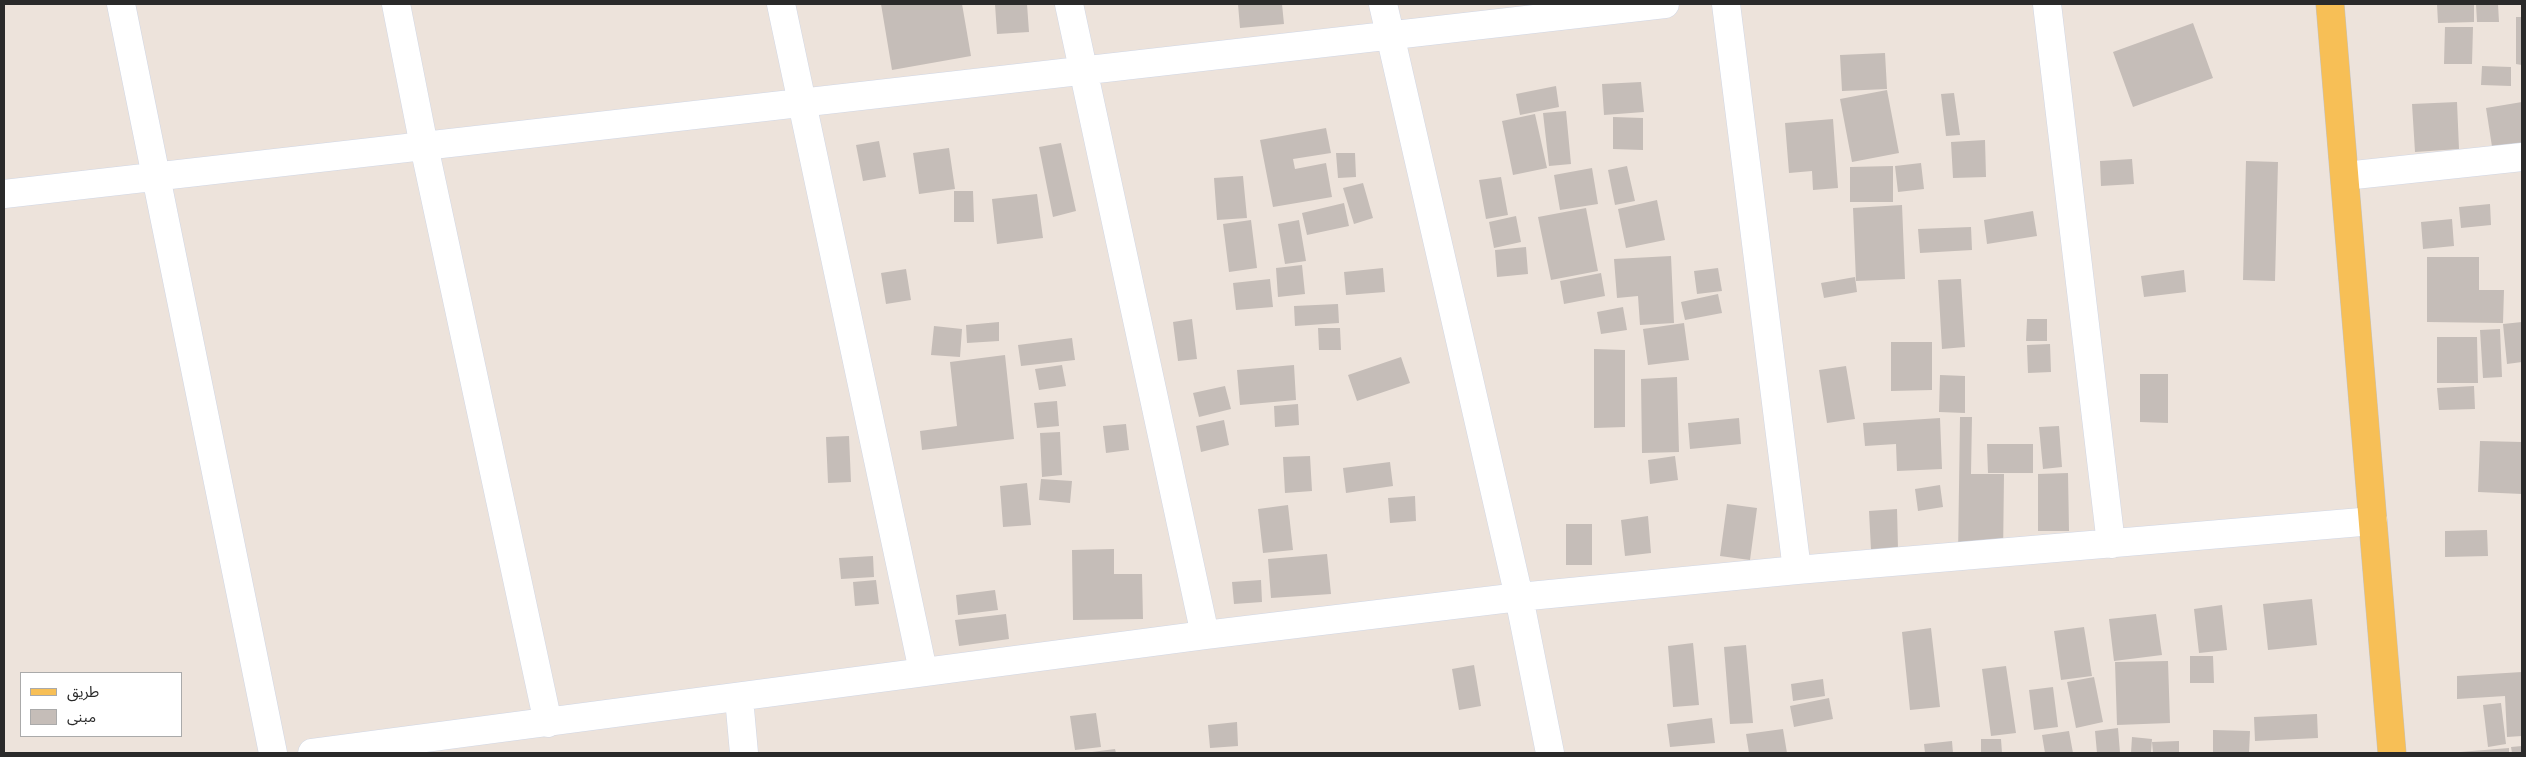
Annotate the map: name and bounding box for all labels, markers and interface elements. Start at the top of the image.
legend [20,672,182,737]
text: طريق [67,680,99,703]
text: مبنى [67,705,96,728]

